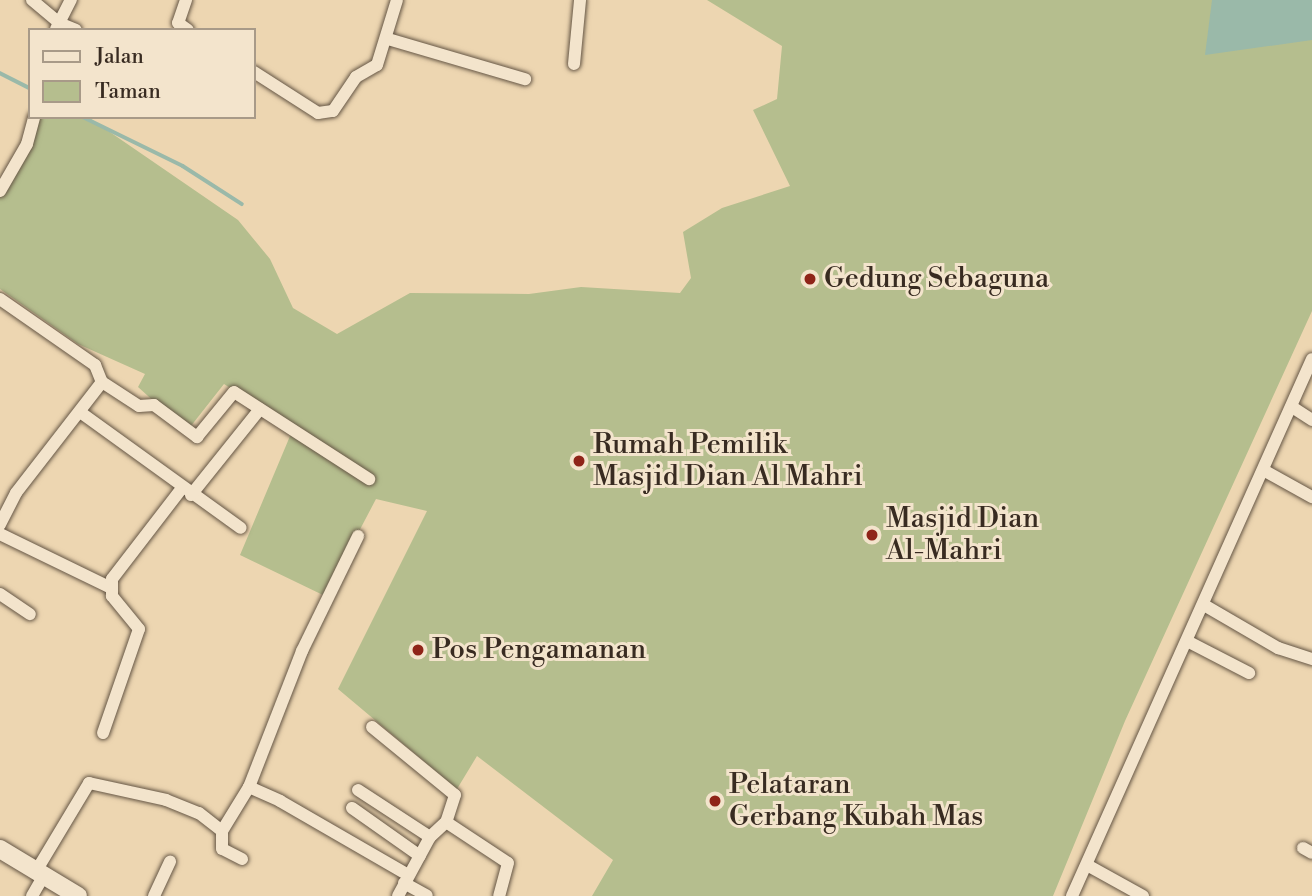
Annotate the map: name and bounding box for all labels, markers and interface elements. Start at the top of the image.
legend [28,28,256,119]
text: Jalan [95,44,144,70]
text: Taman [95,79,161,105]
place label: Gedung Sebaguna [824,262,1049,296]
marker: Gedung Sebaguna [802,271,818,287]
place label: Rumah Pemilik Masjid Dian Al Mahri [593,428,863,494]
marker: Rumah Pemilik Masjid Dian Al Mahri [571,453,587,469]
place label: Masjid Dian Al-Mahri [886,502,1039,568]
marker: Masjid Dian Al-Mahri [864,527,880,543]
place label: Pos Pengamanan [432,633,646,667]
marker: Pos Pengamanan [410,642,426,658]
place label: Pelataran Gerbang Kubah Mas [729,768,983,834]
marker: Pelataran Gerbang Kubah Mas [707,793,723,809]

